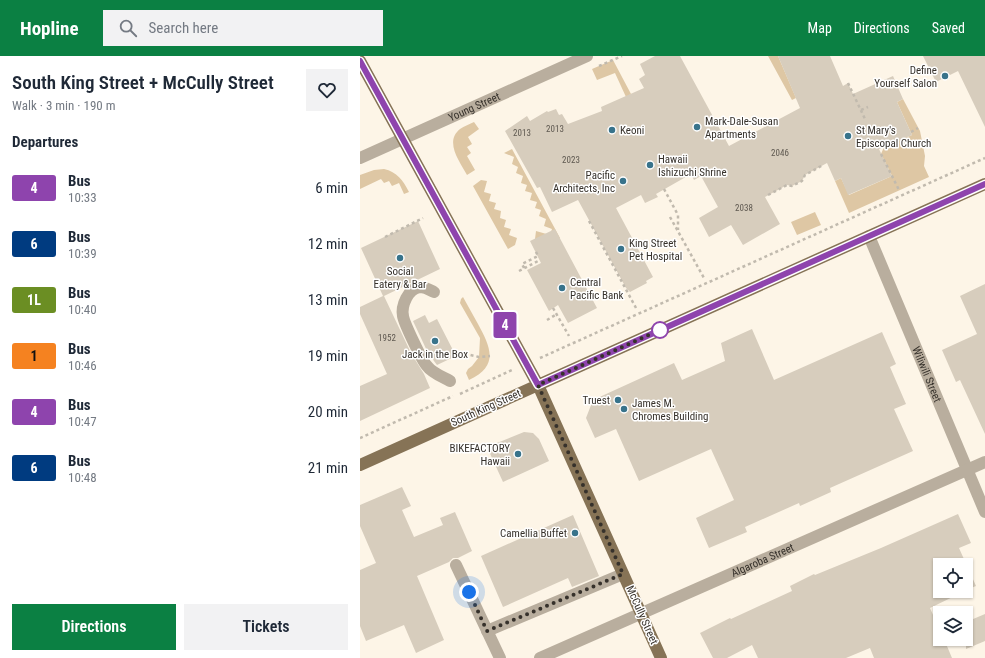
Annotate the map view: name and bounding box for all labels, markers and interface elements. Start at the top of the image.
search box [103,10,383,46]
text: Hopline [20,17,79,40]
icon: search [117,17,139,39]
text: Search here [149,19,218,37]
text: Map [808,20,832,36]
text: Directions [854,20,910,36]
text: Saved [932,20,965,36]
place label: Define Yourself Salon [874,64,937,90]
button: heart [306,69,348,111]
text: South King Street + McCully Street [12,71,274,94]
marker: Define Yourself Salon [940,71,950,81]
street label: Young Street [446,89,502,124]
text: Walk · 3 min · 190 m [12,98,116,113]
place label: Mark-Dale-Susan Apartments [705,115,778,141]
marker: Mark-Dale-Susan Apartments [692,122,702,132]
house number: 2013 [546,124,564,134]
place label: Keoni [620,124,644,137]
place label: St Mary's Episcopal Church [856,124,931,150]
marker: Keoni [607,125,617,135]
house number: 2013 [513,128,531,138]
marker: St Mary's Episcopal Church [843,131,853,141]
text: Departures [12,133,78,151]
house number: 2046 [771,148,789,158]
place label: Hawaii Ishizuchi Shrine [658,153,727,179]
house number: 2023 [562,155,580,165]
marker: Hawaii Ishizuchi Shrine [645,160,655,170]
place label: Pacific Architects, Inc [553,169,615,195]
text: Bus [68,172,91,190]
marker: Pacific Architects, Inc [618,176,628,186]
text: 6 min [315,179,348,197]
text: 4 [30,180,38,196]
text: 10:33 [68,190,97,205]
house number: 2038 [735,203,753,213]
text: Bus [68,228,91,246]
text: 12 min [308,235,348,253]
text: 6 [30,236,38,252]
place label: King Street Pet Hospital [629,237,682,263]
marker: King Street Pet Hospital [616,244,626,254]
text: 10:39 [68,246,97,261]
marker: Social Eatery & Bar [395,253,405,263]
place label: Social Eatery & Bar [374,265,427,291]
place label: Central Pacific Bank [570,276,624,302]
marker: Central Pacific Bank [557,283,567,293]
text: Bus [68,284,91,302]
text: 13 min [308,291,348,309]
text: 1L [27,292,41,308]
text: 10:40 [68,302,97,317]
line badge: 4 [492,312,518,338]
text: 4 [501,317,509,333]
unlabelled marker [651,321,669,339]
house number: 1952 [378,333,396,343]
marker: Jack in the Box [430,336,440,346]
text: Bus [68,340,91,358]
street label: Wiliwili Street [910,345,945,404]
text: 19 min [308,347,348,365]
text: 1 [30,348,38,364]
place label: Jack in the Box [402,348,468,361]
text: 10:46 [68,358,97,373]
street label: South King Street [449,387,523,429]
place label: Truest [583,394,610,407]
marker: Truest [613,395,623,405]
text: Bus [68,396,91,414]
place label: James M. Chromes Building [632,397,708,423]
text: 20 min [308,403,348,421]
text: 4 [30,404,38,420]
marker: James M. Chromes Building [619,404,629,414]
text: 10:47 [68,414,97,429]
place label: BIKEFACTORY Hawaii [449,442,510,468]
marker: BIKEFACTORY Hawaii [513,449,523,459]
text: Bus [68,452,91,470]
text: 21 min [308,459,348,477]
text: 6 [30,460,38,476]
text: 10:48 [68,470,97,485]
place label: Camellia Buffet [500,527,567,540]
marker: Camellia Buffet [570,528,580,538]
street label: Algaroba Street [729,541,796,580]
map controls [933,558,973,646]
button: locate [933,558,973,598]
your location [459,582,479,602]
street label: McCully Street [623,584,661,646]
button: Directions [12,604,176,650]
button: Tickets [184,604,348,650]
button: layers [933,606,973,646]

